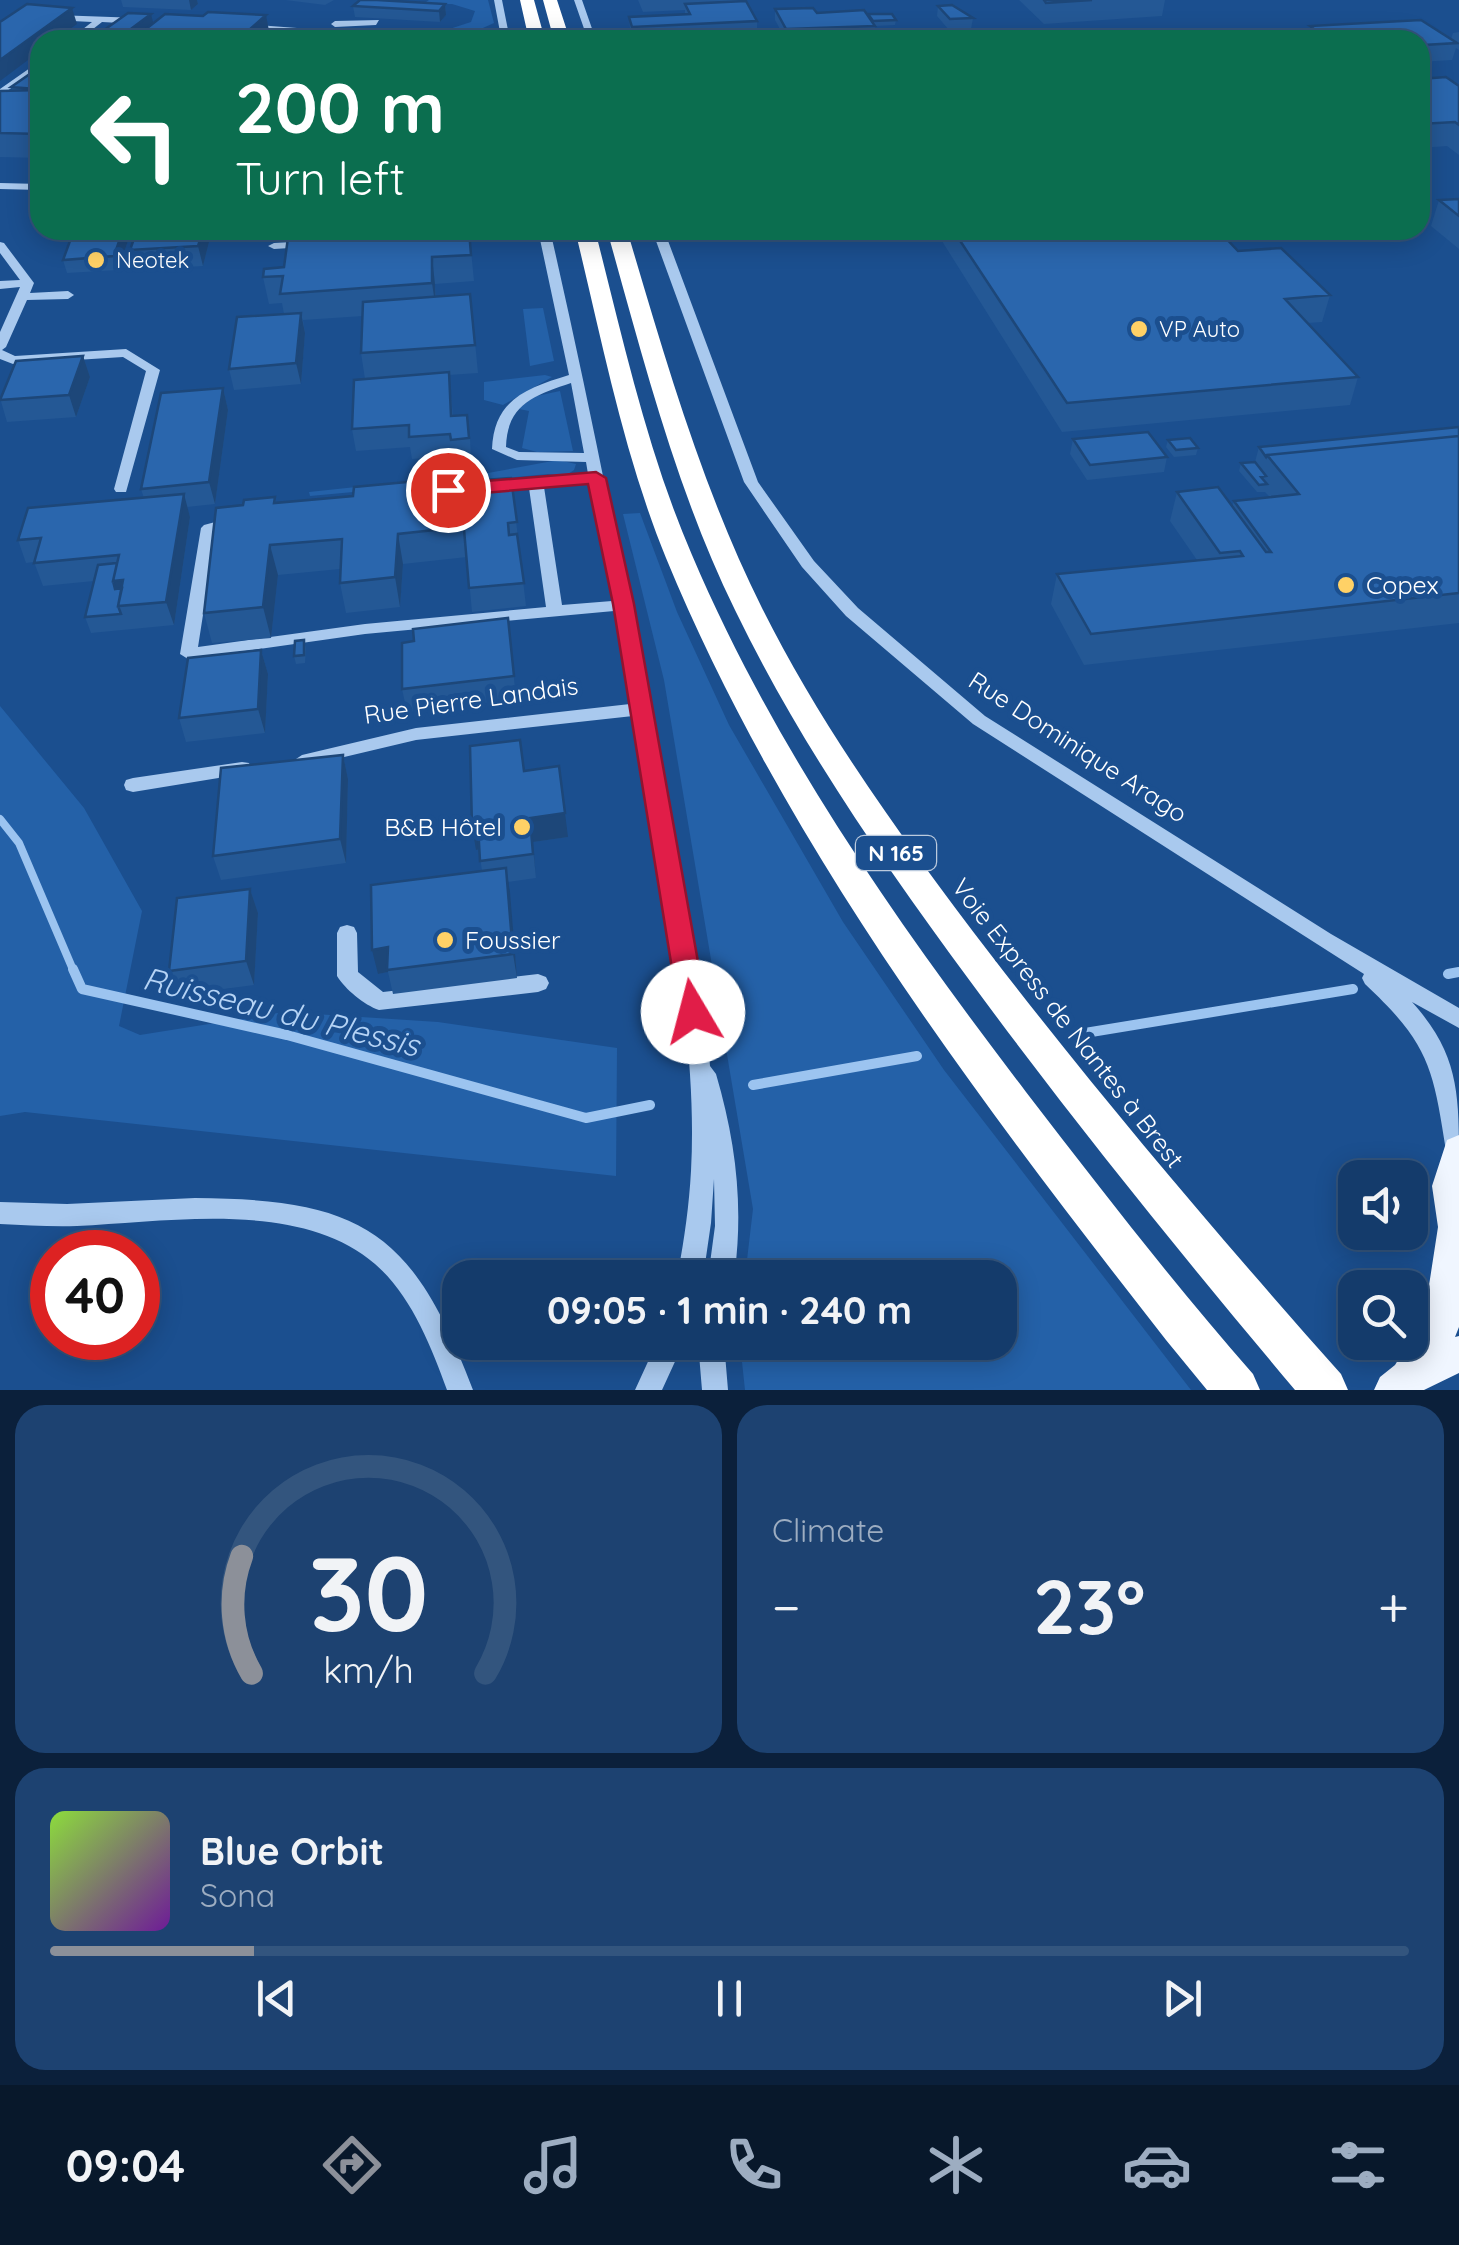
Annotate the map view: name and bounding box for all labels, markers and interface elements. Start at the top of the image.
text: 200 m [235,63,445,151]
icon: left [70,70,200,200]
text: Turn left [235,150,405,206]
place label: Neotek [116,246,189,274]
marker: Neotek [85,249,107,271]
place label: VP Auto [1159,315,1240,343]
marker: VP Auto [1128,318,1150,340]
pin [406,448,491,533]
icon: arrive [421,463,476,518]
place label: Copex [1366,569,1439,600]
marker: Copex [1335,574,1357,596]
street label: Rue Dominique Arago [963,664,1193,829]
street label: Rue Pierre Landais [362,669,580,730]
place label: B&B Hôtel [384,811,502,842]
marker: B&B Hôtel [511,816,533,838]
road number: N 165 [856,836,936,870]
street label: Voie Express de Nantes à Brest [946,872,1191,1174]
place label: Foussier [465,924,561,955]
marker: Foussier [434,929,456,951]
water label: Ruisseau du Plessis [139,957,425,1065]
position arrow [641,960,745,1064]
map controls [1338,1160,1428,1360]
button: sound [1338,1160,1428,1250]
speed limit sign: 40 [30,1230,160,1360]
button: search [1338,1270,1428,1360]
text: 09:05 · 1 min · 240 m [547,1286,912,1334]
text: Climate [772,1510,884,1550]
text: 30 [309,1527,428,1657]
text: 23° [1033,1559,1146,1653]
text: − [772,1572,801,1641]
text: + [1378,1572,1409,1641]
text: km/h [323,1647,414,1692]
text: Blue Orbit [200,1827,384,1875]
text: Sona [200,1875,275,1915]
icon: previous [249,1971,304,2026]
icon: pause [702,1971,757,2026]
icon: next [1155,1971,1210,2026]
icon: directions [317,2130,387,2200]
icon: music [518,2130,588,2200]
icon: phone [719,2130,789,2200]
icon: climate [921,2130,991,2200]
icon: car [1122,2130,1192,2200]
icon: filters [1323,2130,1393,2200]
text: 09:04 [66,2137,185,2193]

